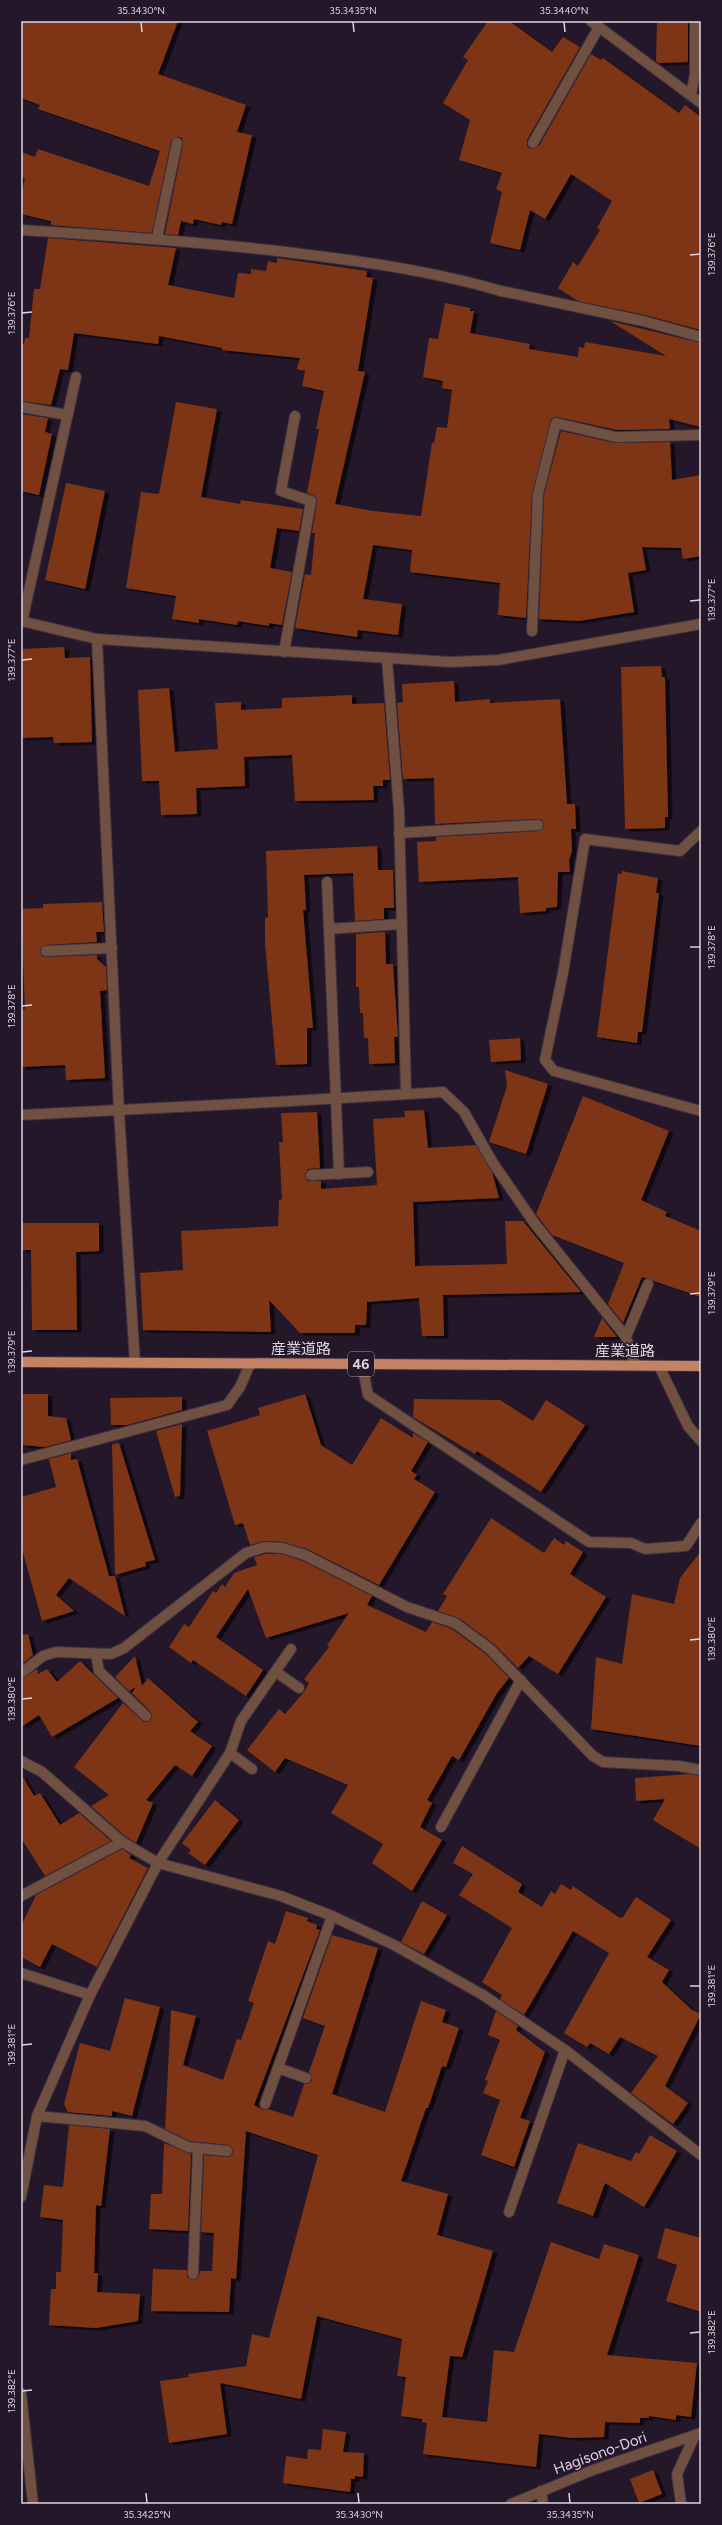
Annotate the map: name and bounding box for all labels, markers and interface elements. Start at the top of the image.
text: 35.3430°N [117,4,165,17]
text: 35.3435°N [329,4,377,17]
text: 35.3440°N [540,4,588,17]
text: 139.376°E [705,232,718,276]
text: 139.376°E [5,291,18,335]
text: 139.377°E [705,578,718,622]
text: 139.377°E [5,638,18,682]
text: 139.378°E [705,925,718,969]
text: 139.378°E [5,984,18,1028]
text: 139.379°E [705,1271,718,1315]
text: 139.379°E [5,1330,18,1374]
street label: 産業道路 [271,1340,331,1358]
street label: 産業道路 [595,1342,655,1360]
road number: 46 [348,1352,374,1376]
text: 139.380°E [705,1616,718,1661]
text: 139.380°E [5,1676,18,1721]
text: 139.381°E [705,1965,718,2007]
text: 139.381°E [5,2024,18,2066]
text: 139.382°E [705,2310,718,2354]
text: 139.382°E [5,2369,18,2413]
street label: Hagisono-Dori [551,2428,649,2478]
text: 35.3425°N [123,2508,171,2521]
text: 35.3430°N [335,2508,383,2521]
text: 35.3435°N [546,2508,594,2521]

